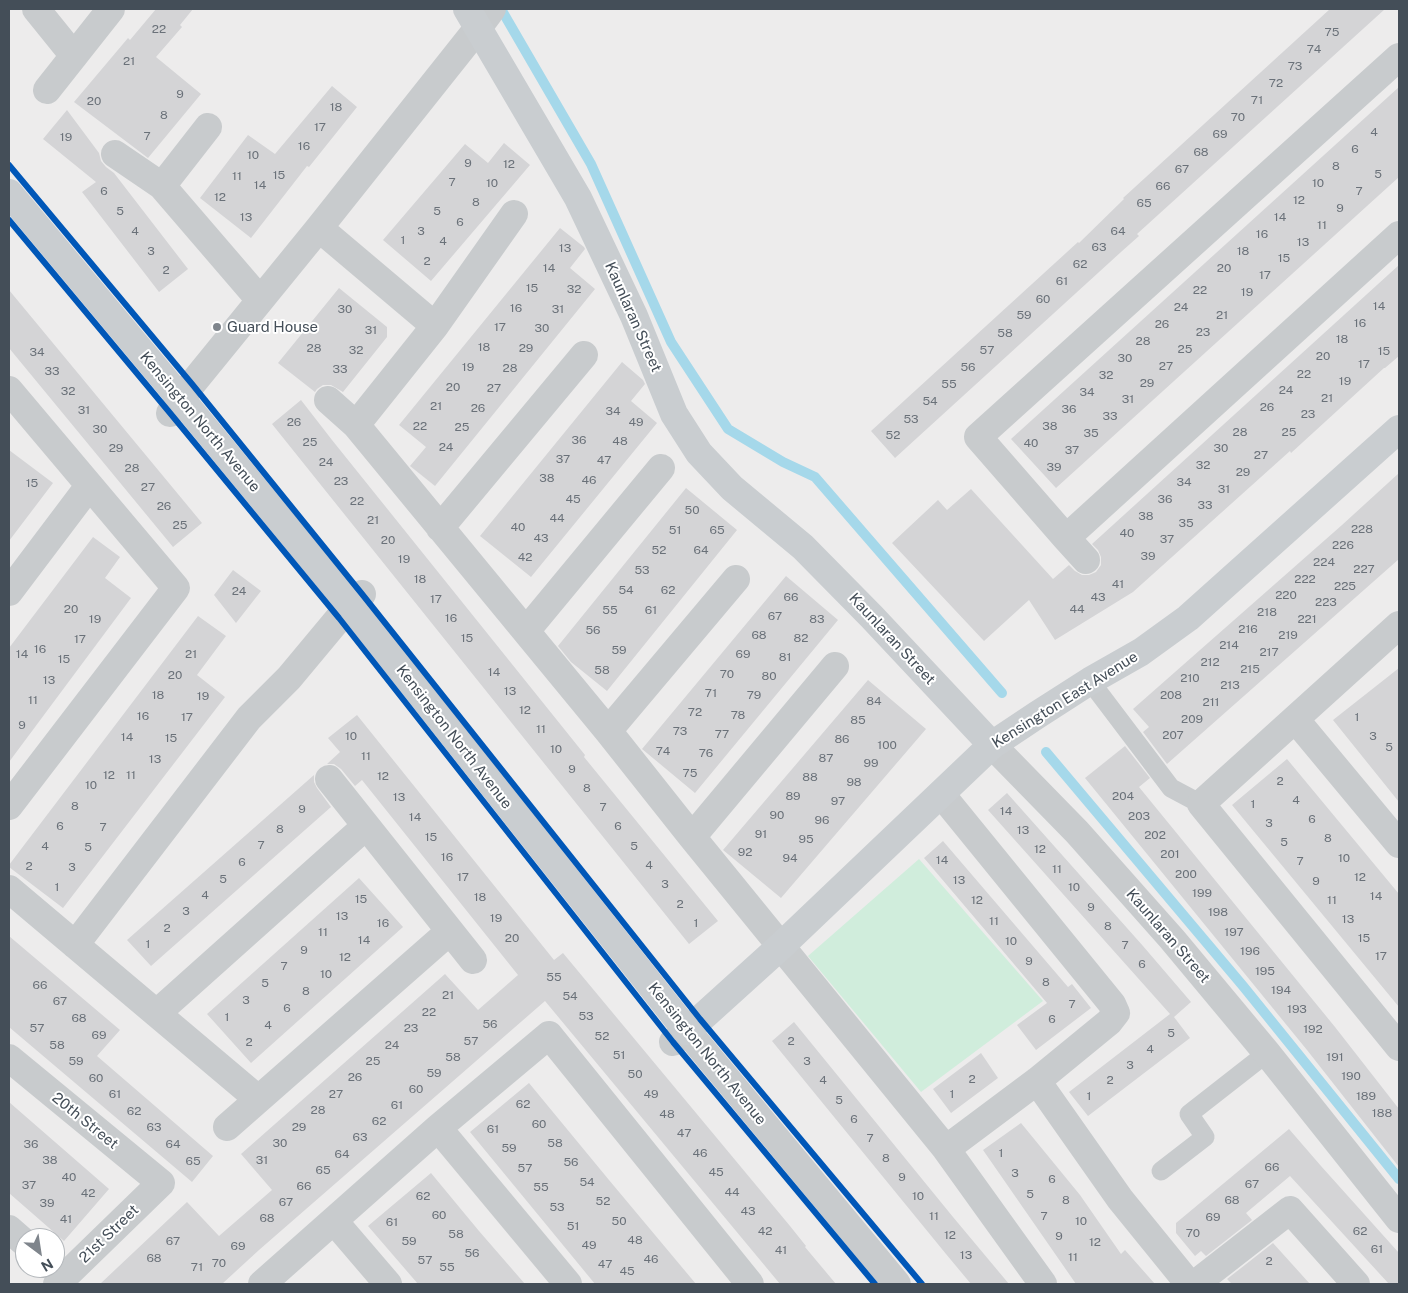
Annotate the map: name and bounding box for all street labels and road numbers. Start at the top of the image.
street label: Kaunlaran Street [601,259,665,375]
street label: Kensington North Avenue [136,348,264,496]
street label: Kaunlaran Street [845,589,939,689]
street label: Kensington East Avenue [989,648,1141,752]
street label: Kensington North Avenue [392,661,516,813]
street label: Kaunlaran Street [1122,885,1214,987]
street label: Kensington North Avenue [644,979,770,1129]
street label: 20th Street [48,1089,122,1153]
street label: 21st Street [76,1201,142,1267]

